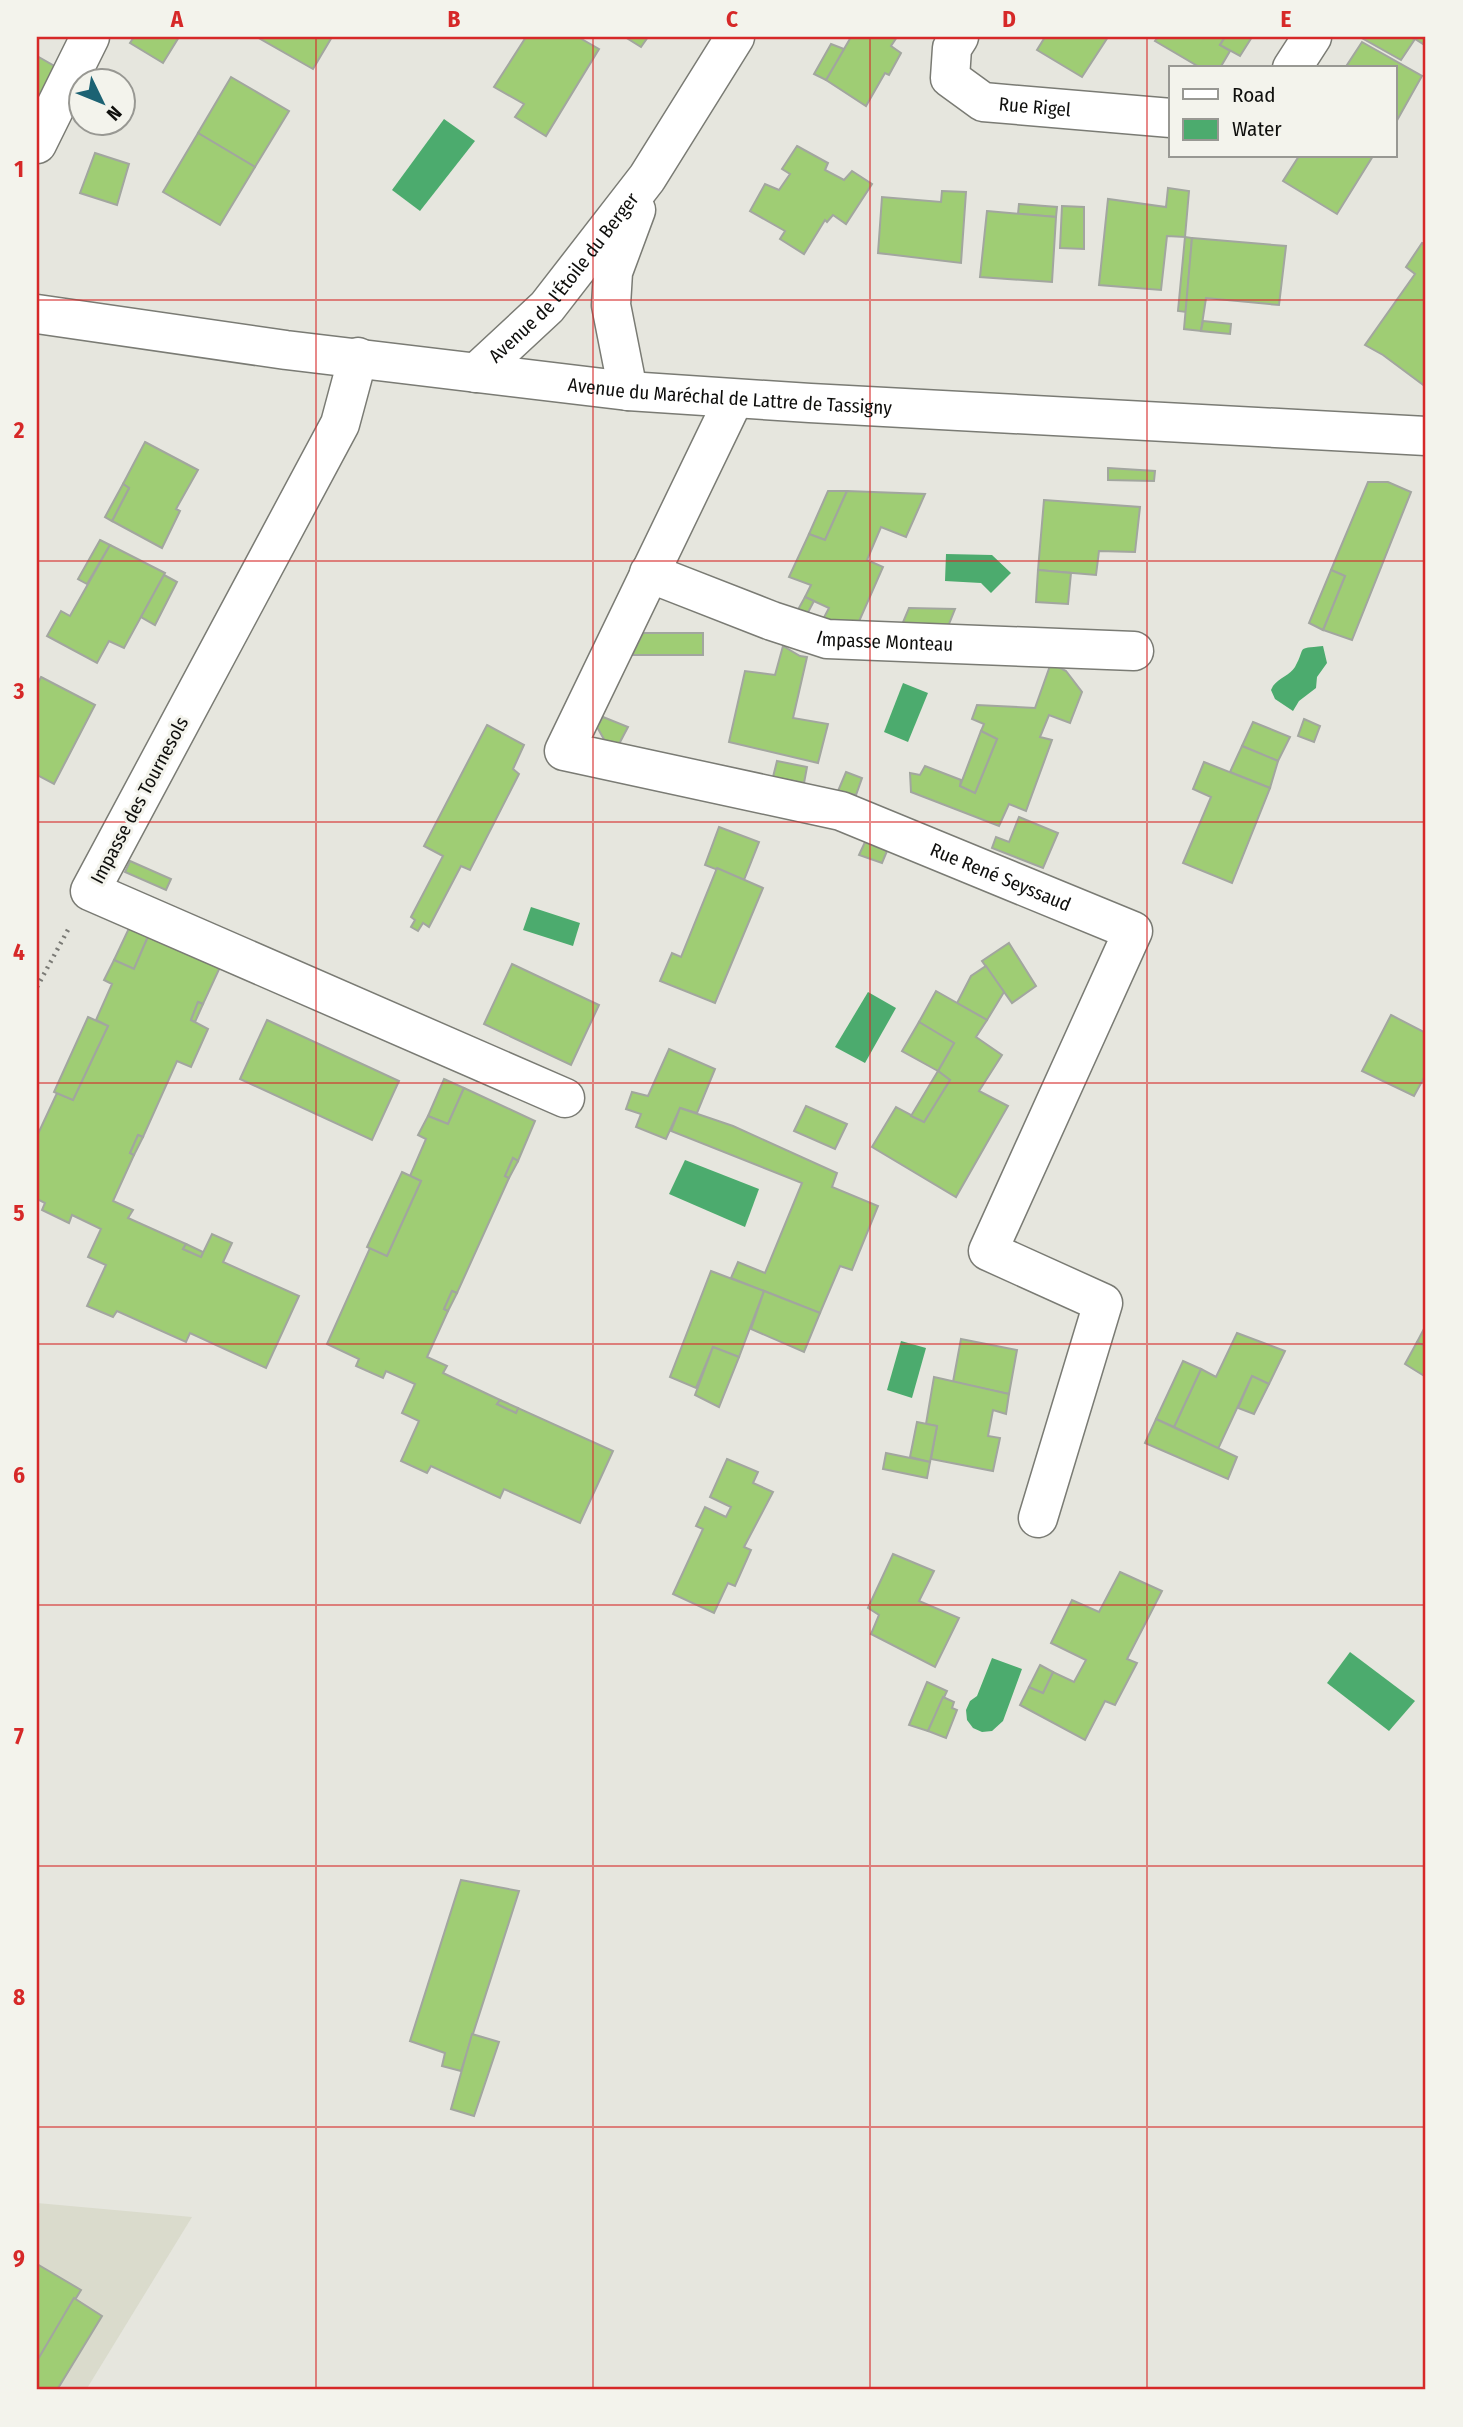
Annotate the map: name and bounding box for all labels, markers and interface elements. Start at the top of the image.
text: A [170,5,184,33]
text: B [448,5,461,33]
text: C [726,5,738,33]
text: D [1002,5,1016,33]
text: E [1281,5,1292,33]
north arrow [66,66,136,136]
legend [1169,66,1396,158]
text: Road [1232,82,1276,108]
street label: Rue Rigel [998,92,1072,121]
text: N [102,101,126,125]
text: Water [1232,116,1282,142]
text: 1 [14,155,24,183]
street label: Avenue de l'Étoile du Berger [484,188,644,367]
street label: Avenue du Maréchal de Lattre de Tassigny [567,373,893,419]
text: 2 [13,416,25,444]
street label: Impasse Monteau [814,625,954,656]
text: 3 [13,677,25,705]
street label: Impasse des Tournesols [86,713,193,888]
street label: Rue René Seyssaud [927,838,1074,916]
text: 4 [13,938,25,966]
text: 5 [13,1199,25,1227]
text: 6 [13,1461,25,1489]
text: 7 [14,1722,24,1750]
text: 8 [13,1983,25,2011]
text: 9 [13,2244,25,2272]

